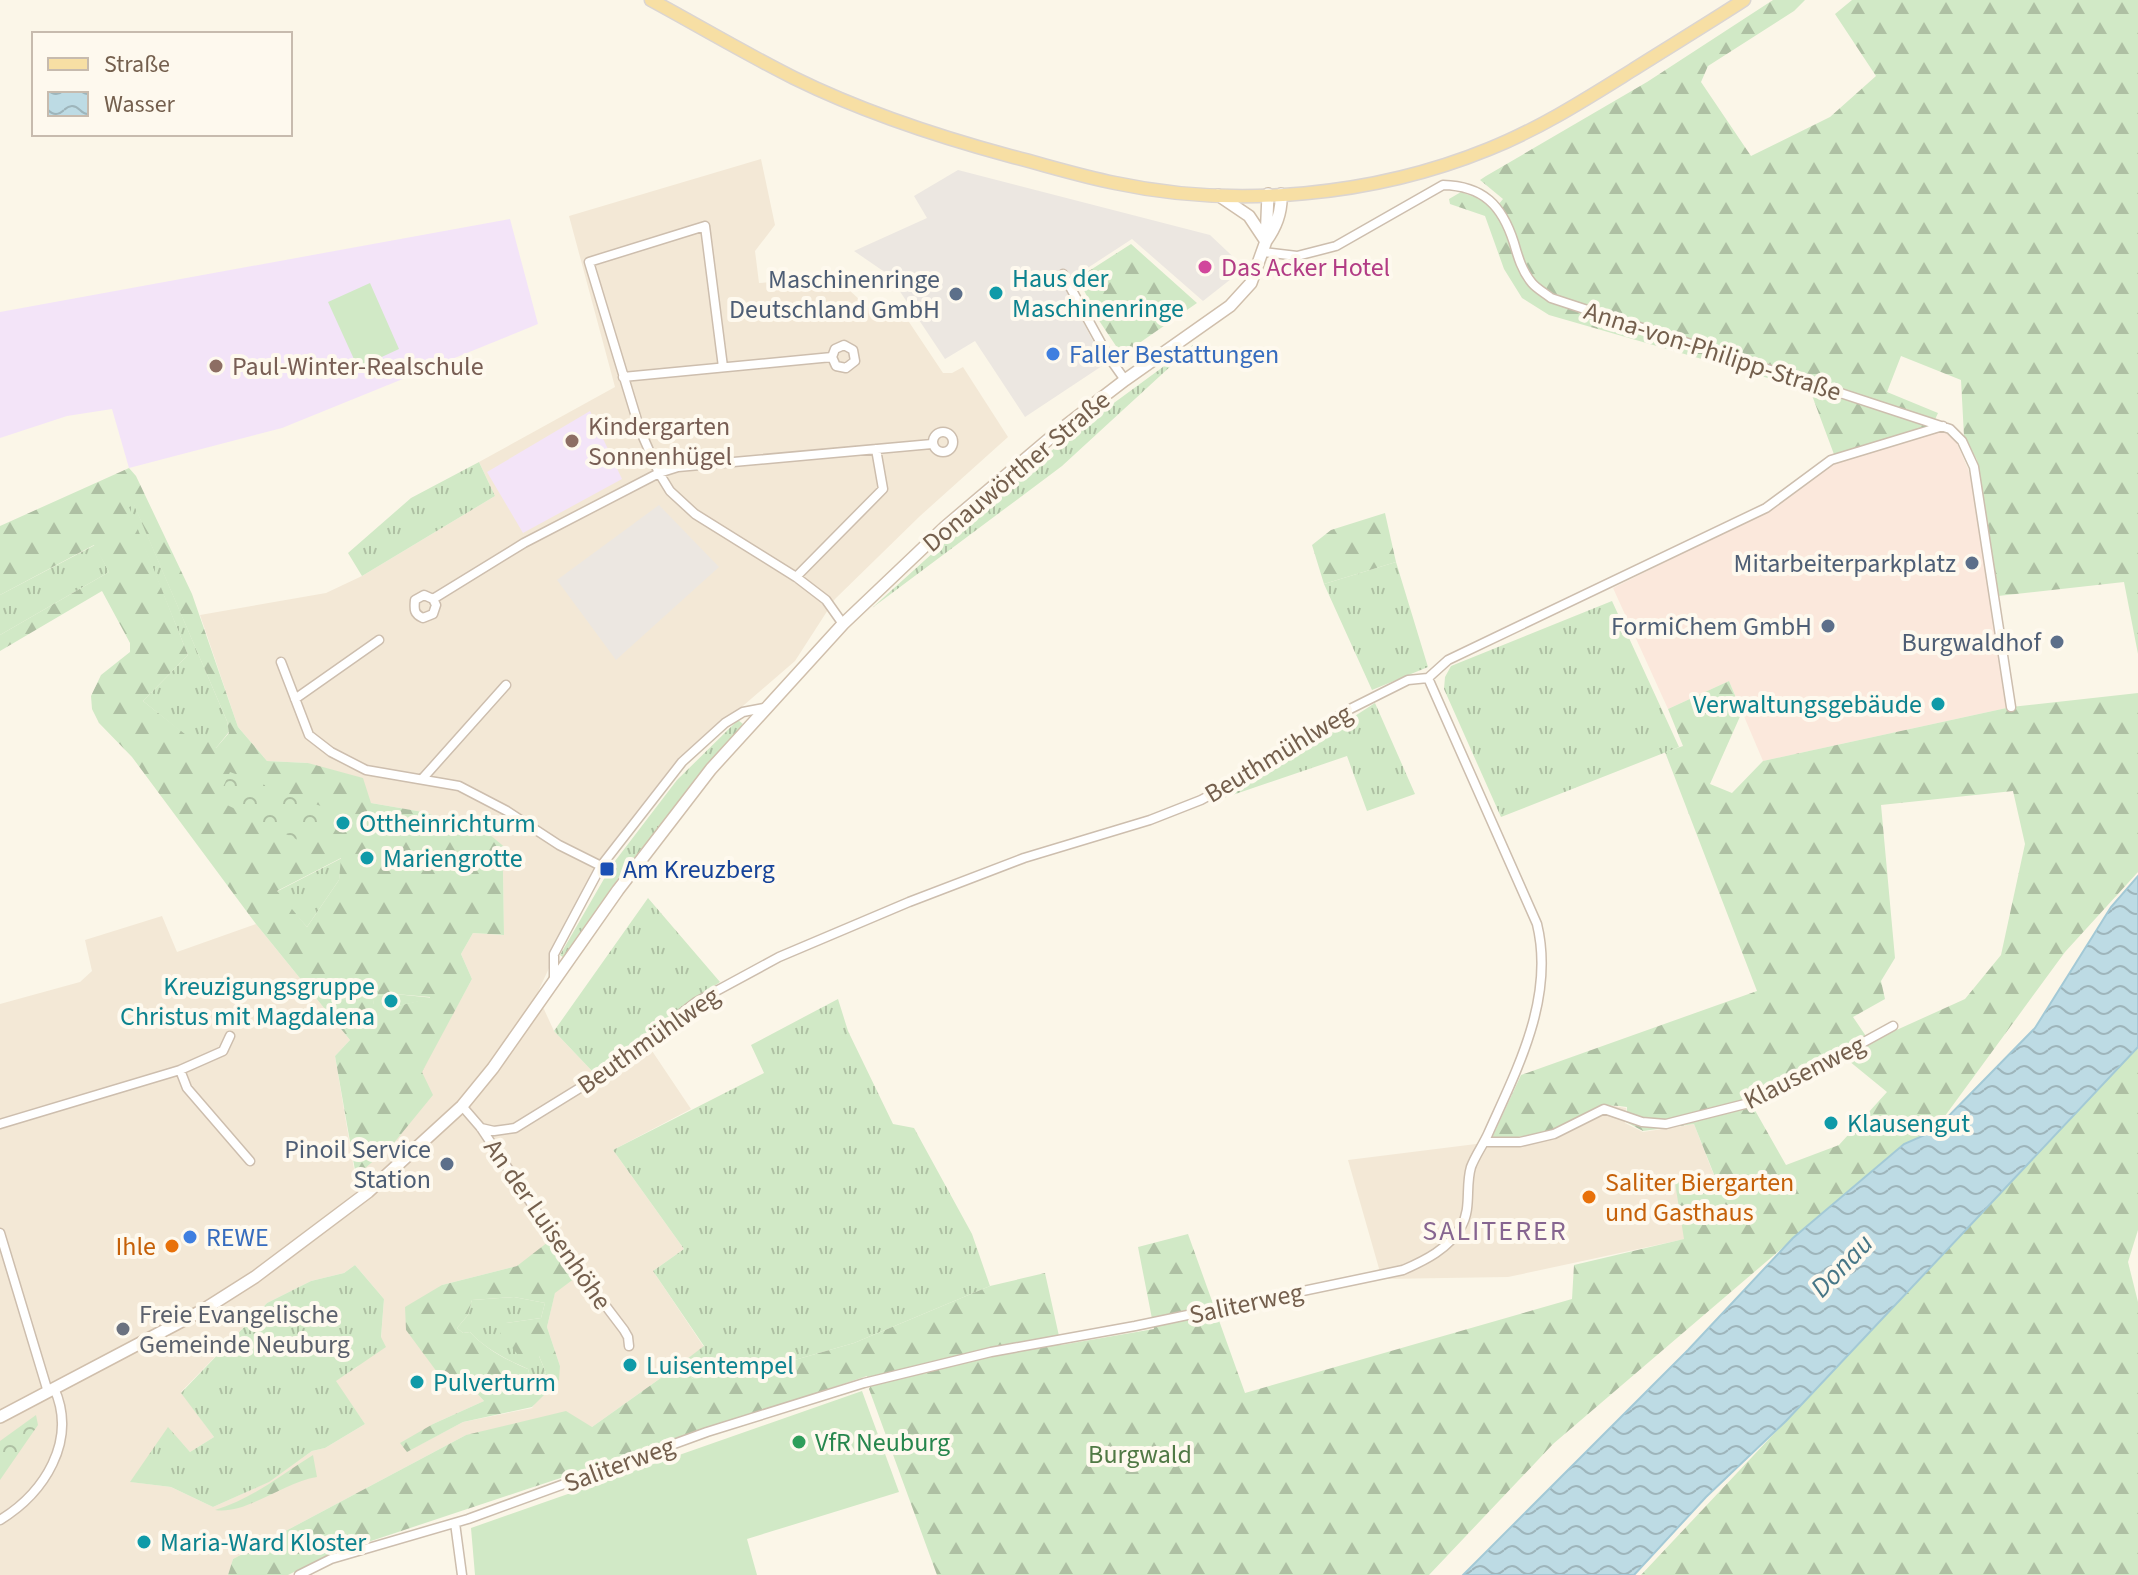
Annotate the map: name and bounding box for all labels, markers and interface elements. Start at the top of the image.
legend [32,32,292,136]
text: Straße [104,47,170,82]
text: Wasser [104,87,176,122]
place label: Das Acker Hotel [1221,249,1390,286]
marker: Das Acker Hotel [1196,258,1214,276]
place label: Haus der Maschinenringe [1012,260,1184,327]
place label: Maschinenringe Deutschland GmbH [729,261,940,328]
marker: Haus der Maschinenringe [987,284,1005,302]
marker: Maschinenringe Deutschland GmbH [947,285,965,303]
street label: Anna-von-Philipp-Straße [1580,292,1846,411]
place label: Faller Bestattungen [1069,336,1279,373]
marker: Faller Bestattungen [1044,345,1062,363]
place label: Paul-Winter-Realschule [232,348,484,385]
marker: Paul-Winter-Realschule [207,357,225,375]
street label: Donauwörther Straße [915,382,1118,561]
place label: Kindergarten Sonnenhügel [588,408,732,475]
marker: Kindergarten Sonnenhügel [563,432,581,450]
place label: Mitarbeiterparkplatz [1734,545,1956,582]
marker: Mitarbeiterparkplatz [1963,554,1981,572]
place label: FormiChem GmbH [1611,608,1812,645]
marker: FormiChem GmbH [1819,617,1837,635]
place label: Burgwaldhof [1901,624,2042,661]
marker: Burgwaldhof [2048,633,2066,651]
place label: Verwaltungsgebäude [1693,686,1922,723]
street label: Beuthmühlweg [1198,695,1359,812]
marker: Verwaltungsgebäude [1929,695,1947,713]
place label: Ottheinrichturm [359,805,536,842]
marker: Ottheinrichturm [334,814,352,832]
place label: Mariengrotte [383,840,523,877]
marker: Mariengrotte [358,849,376,867]
place label: Am Kreuzberg [623,851,775,888]
marker: Am Kreuzberg [598,860,616,878]
place label: Kreuzigungsgruppe Christus mit Magdalena [120,968,375,1035]
street label: Beuthmühlweg [570,978,727,1103]
marker: Kreuzigungsgruppe Christus mit Magdalena [382,992,400,1010]
street label: Klausenweg [1737,1026,1871,1119]
place label: Klausengut [1847,1105,1970,1142]
marker: Klausengut [1822,1114,1840,1132]
place label: Pinoil Service Station [284,1131,431,1198]
street label: An der Luisenhöhe [475,1131,620,1317]
marker: Pinoil Service Station [438,1155,456,1173]
place label: Saliter Biergarten und Gasthaus [1605,1164,1794,1231]
marker: Saliter Biergarten und Gasthaus [1580,1188,1598,1206]
district label: SALITERER [1422,1211,1568,1251]
place label: REWE [206,1219,269,1256]
water label: Donau [1801,1225,1882,1307]
place label: Ihle [115,1228,156,1265]
marker: REWE [181,1228,199,1246]
marker: Ihle [163,1237,181,1255]
street label: Saliterweg [1186,1273,1306,1334]
place label: Freie Evangelische Gemeinde Neuburg [139,1296,350,1363]
marker: Freie Evangelische Gemeinde Neuburg [114,1320,132,1338]
place label: Luisentempel [646,1347,794,1384]
marker: Luisentempel [621,1356,639,1374]
place label: Pulverturm [433,1364,556,1401]
marker: Pulverturm [408,1373,426,1391]
place label: VfR Neuburg [815,1424,950,1461]
street label: Saliterweg [559,1427,680,1502]
marker: VfR Neuburg [790,1433,808,1451]
park label: Burgwald [1088,1436,1192,1473]
place label: Maria-Ward Kloster [160,1524,367,1561]
marker: Maria-Ward Kloster [135,1533,153,1551]

